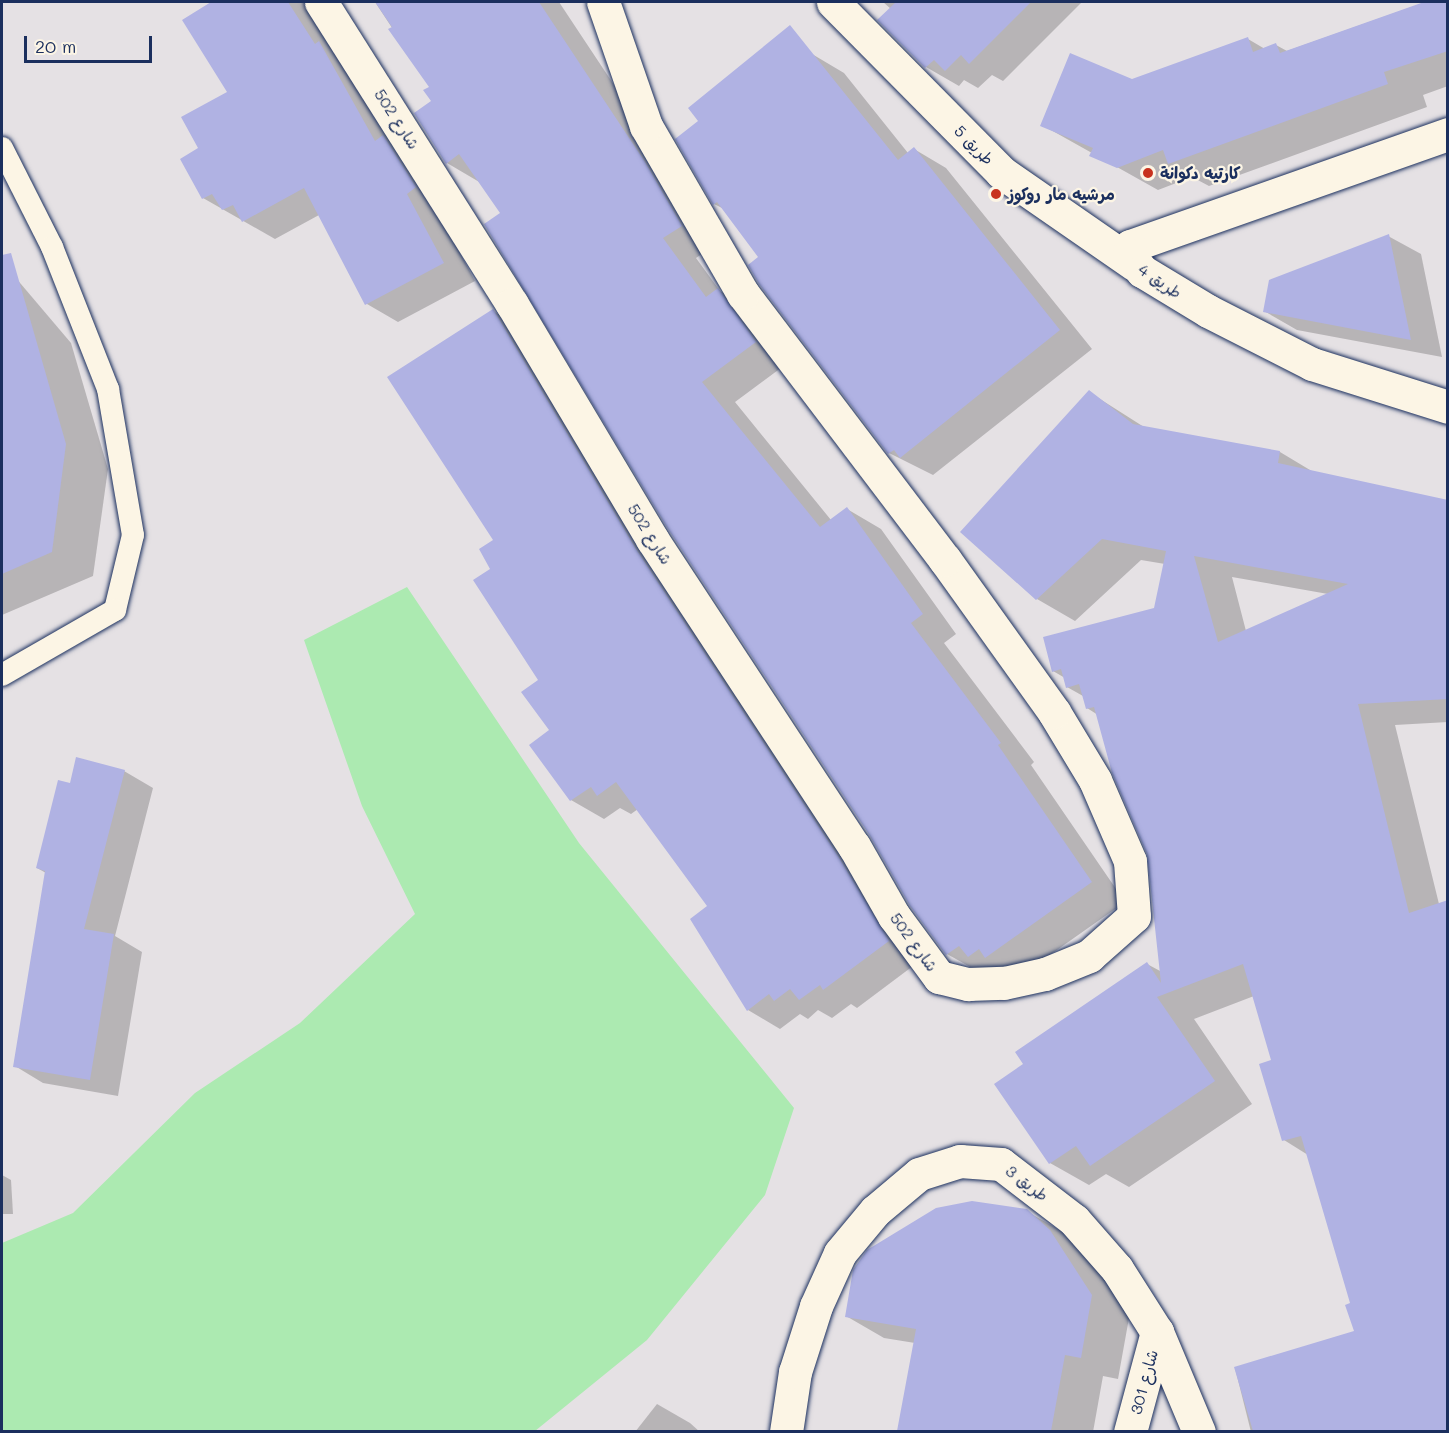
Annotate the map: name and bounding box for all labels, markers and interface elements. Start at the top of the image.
scale bar [27,24,154,62]
text: 20 m [35,34,76,58]
street label: شارع 502 [370,85,424,153]
street label: طريق 5 [950,121,998,169]
place label: كارتيه دكوانة [1160,163,1241,183]
marker: كارتيه دكوانة [1141,166,1155,180]
place label: مرشيه مار روكوز [1008,184,1115,204]
marker: مرشيه مار روكوز [989,187,1003,201]
street label: طريق 4 [1135,260,1185,302]
street label: شارع 502 [624,500,676,568]
street label: شارع 502 [886,909,942,975]
street label: طريق 3 [1002,1161,1052,1205]
street label: شارع 301 [1126,1348,1162,1416]

